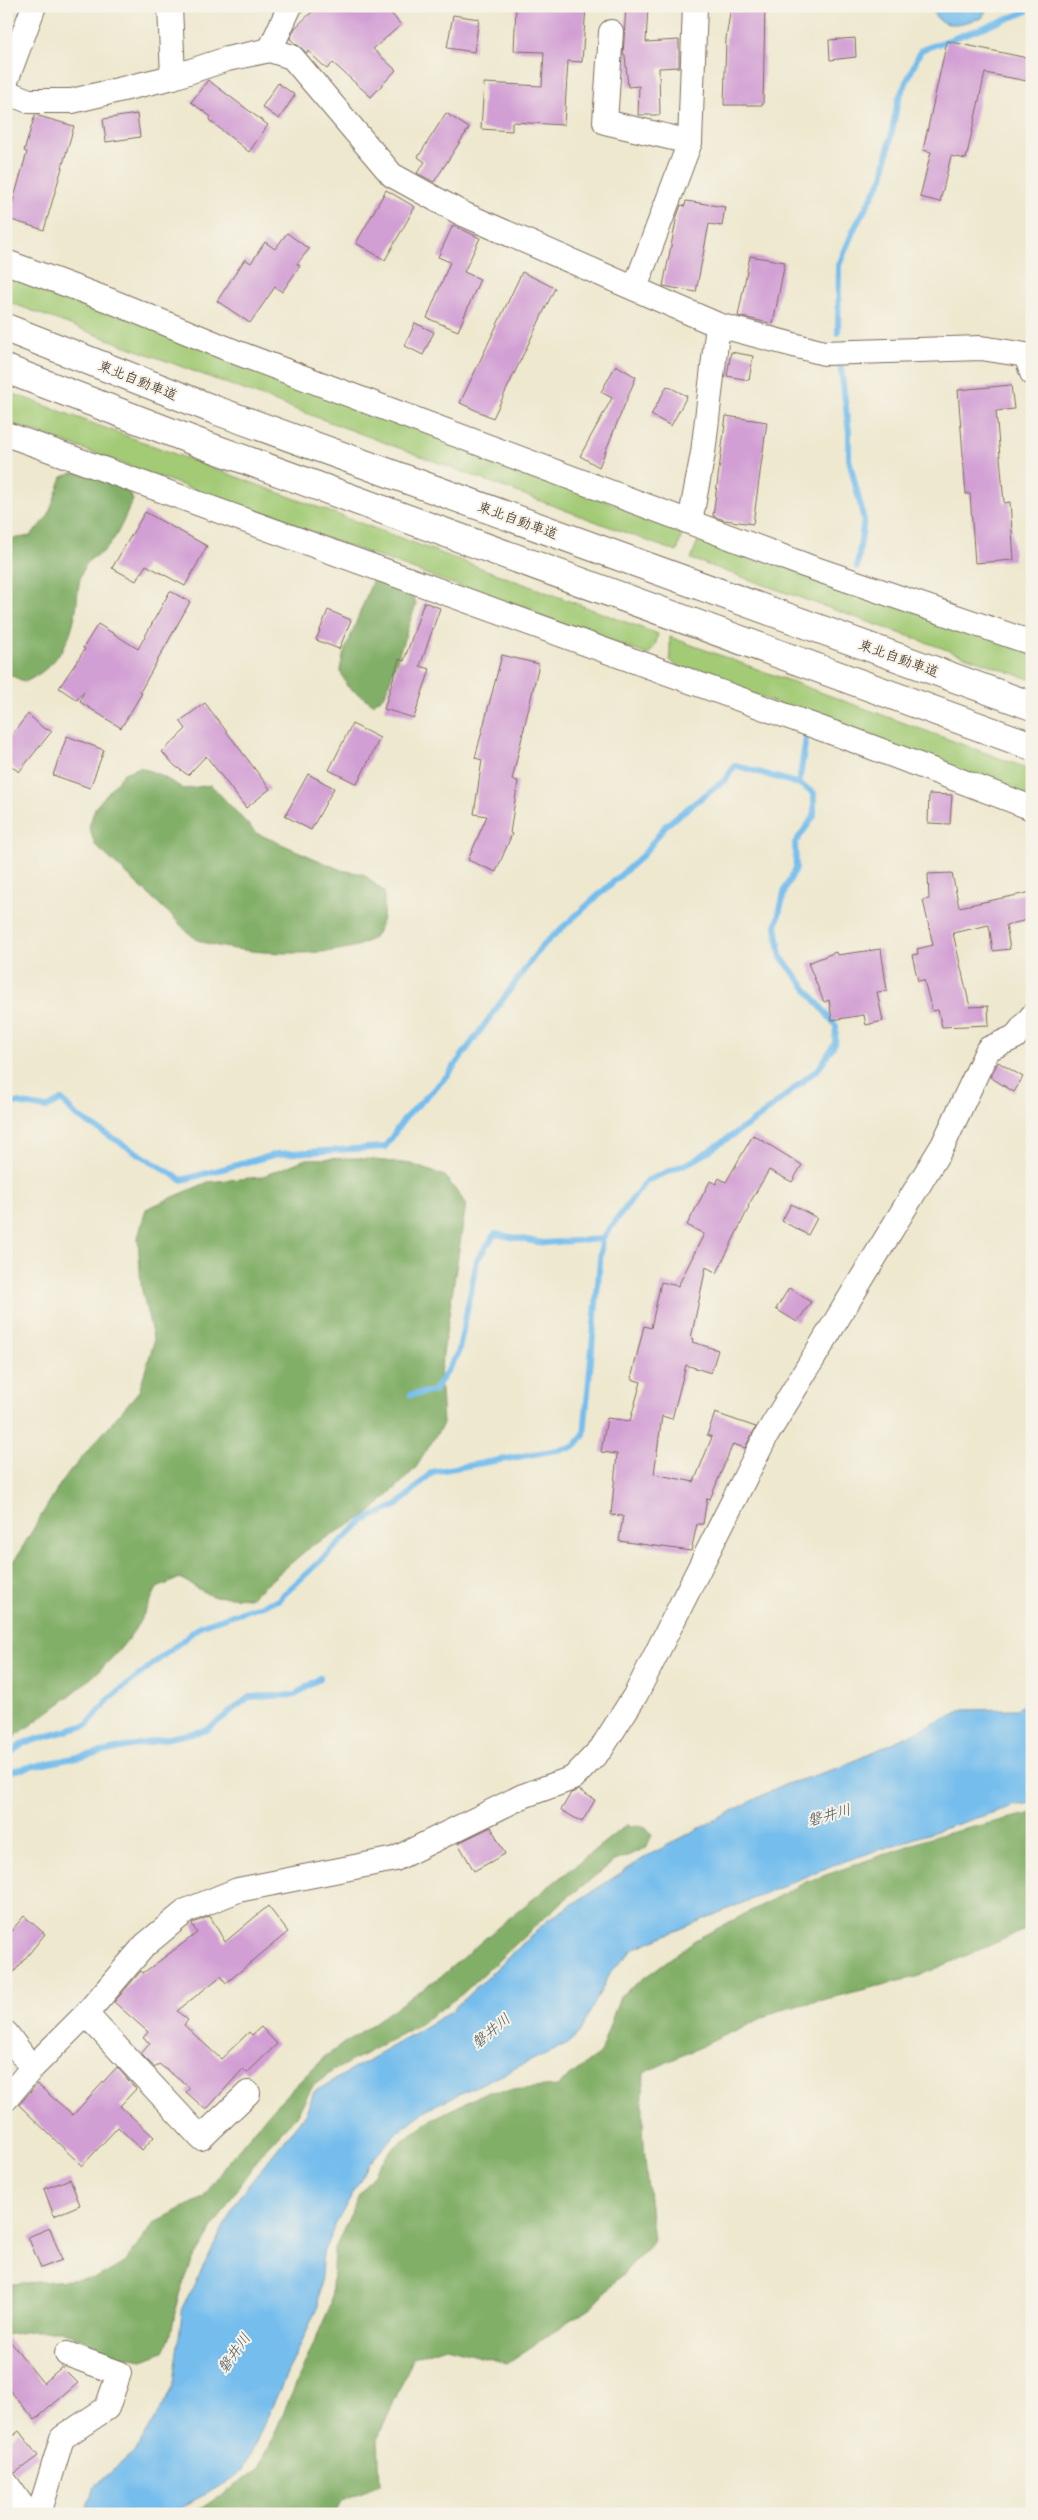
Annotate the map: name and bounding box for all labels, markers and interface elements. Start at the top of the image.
street label: 東北自動車道 [96,357,180,404]
street label: 東北自動車道 [475,498,560,543]
street label: 東北自動車道 [856,636,941,681]
water label: 磐井川 [805,1800,853,1831]
water label: 磐井川 [468,2010,515,2053]
water label: 磐井川 [214,2329,255,2377]

